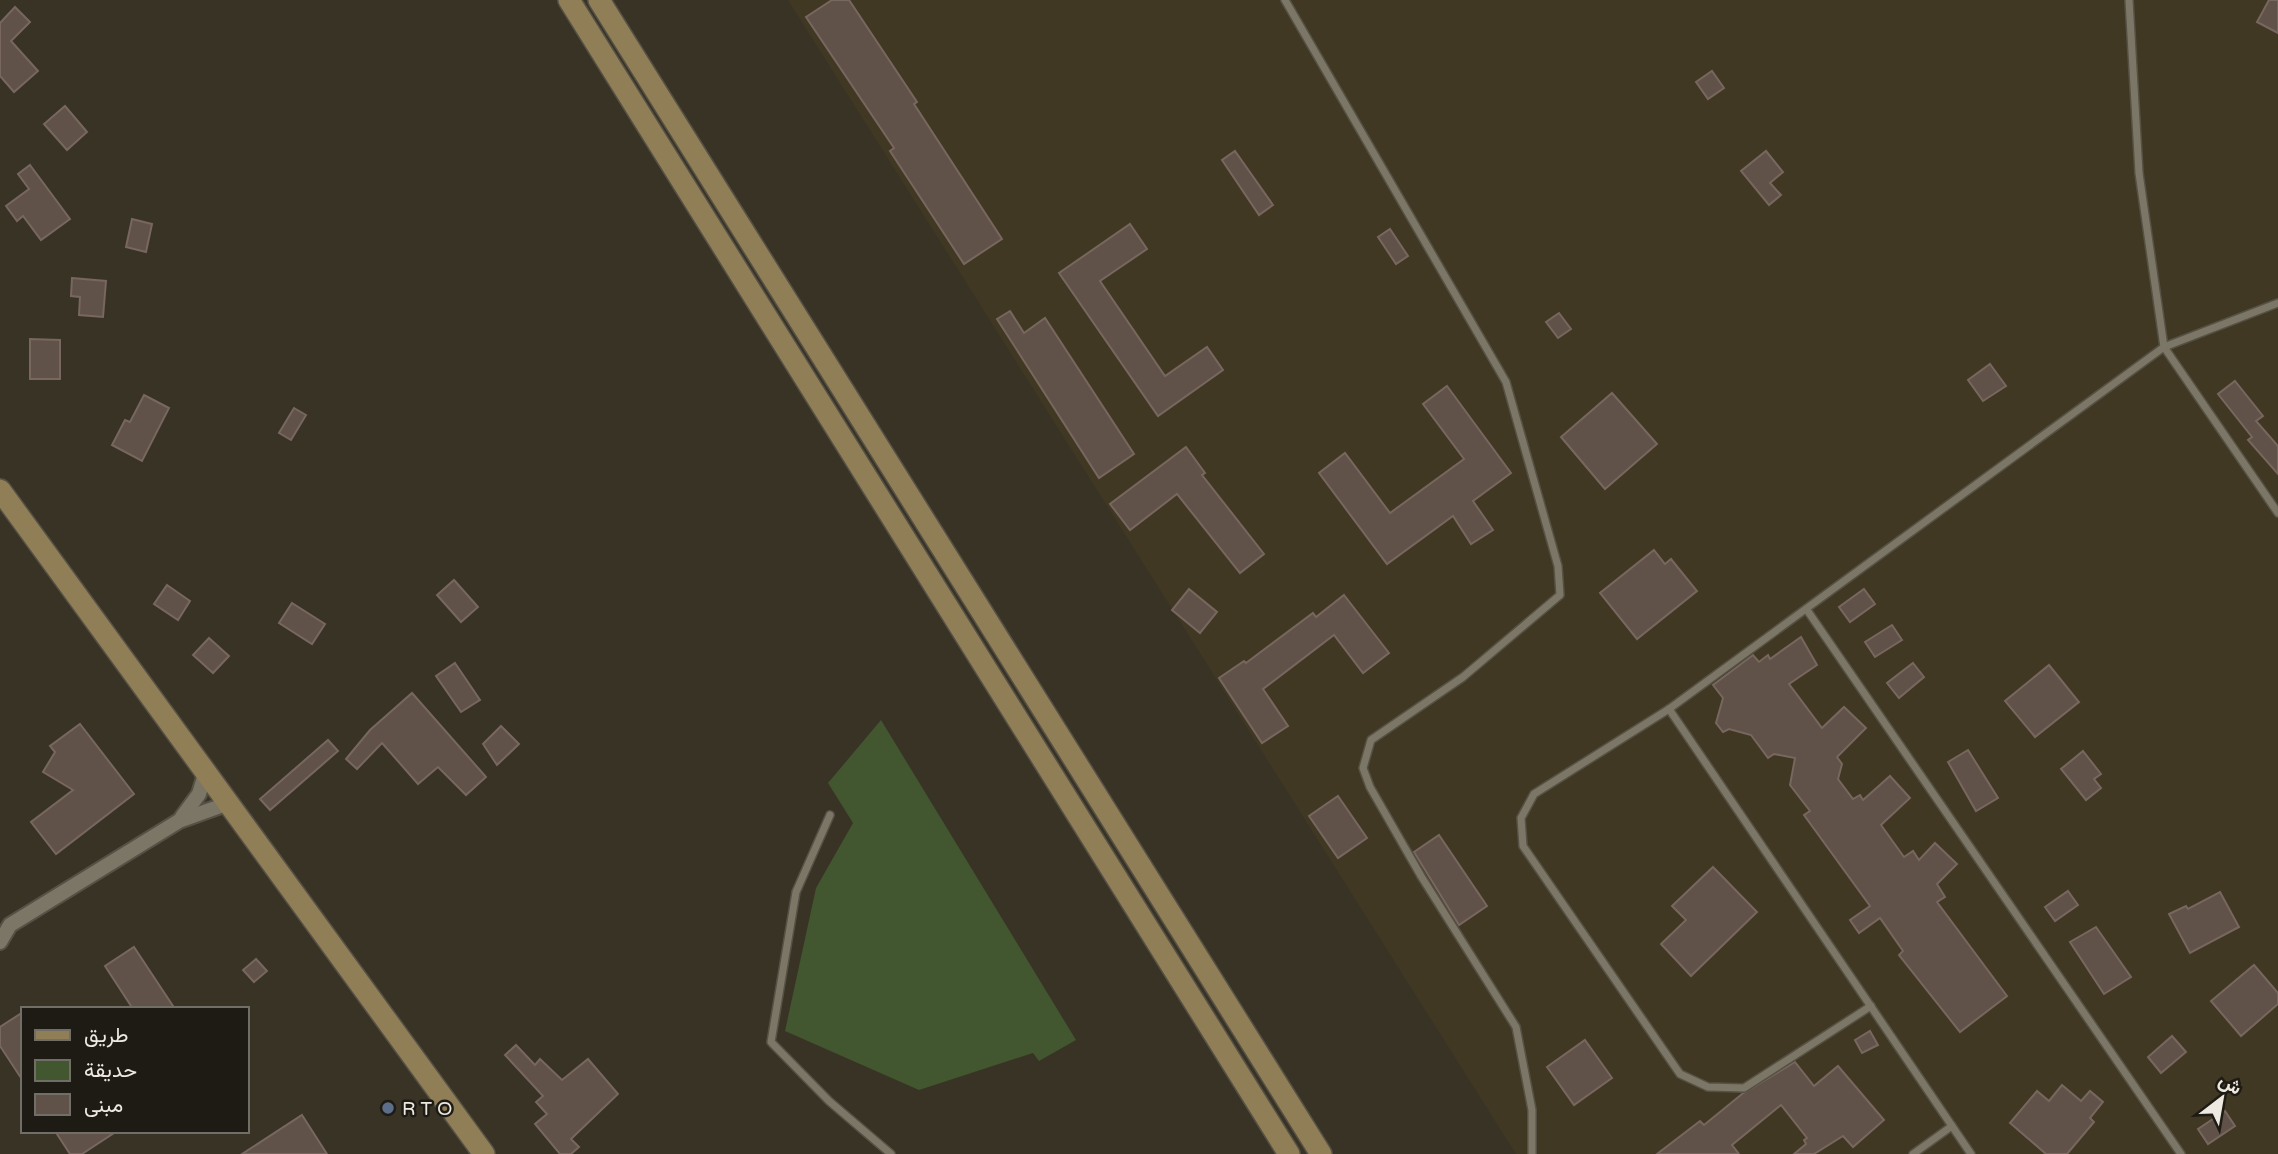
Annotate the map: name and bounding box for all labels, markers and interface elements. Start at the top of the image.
legend [21,1007,248,1133]
text: طريق [84,1023,129,1048]
text: حديقة [84,1058,137,1083]
north arrow [2187,1063,2257,1133]
text: ش [2215,1069,2246,1100]
text: مبنى [84,1093,123,1118]
place label: R T O [402,1098,452,1120]
marker: R T O [380,1100,396,1116]

